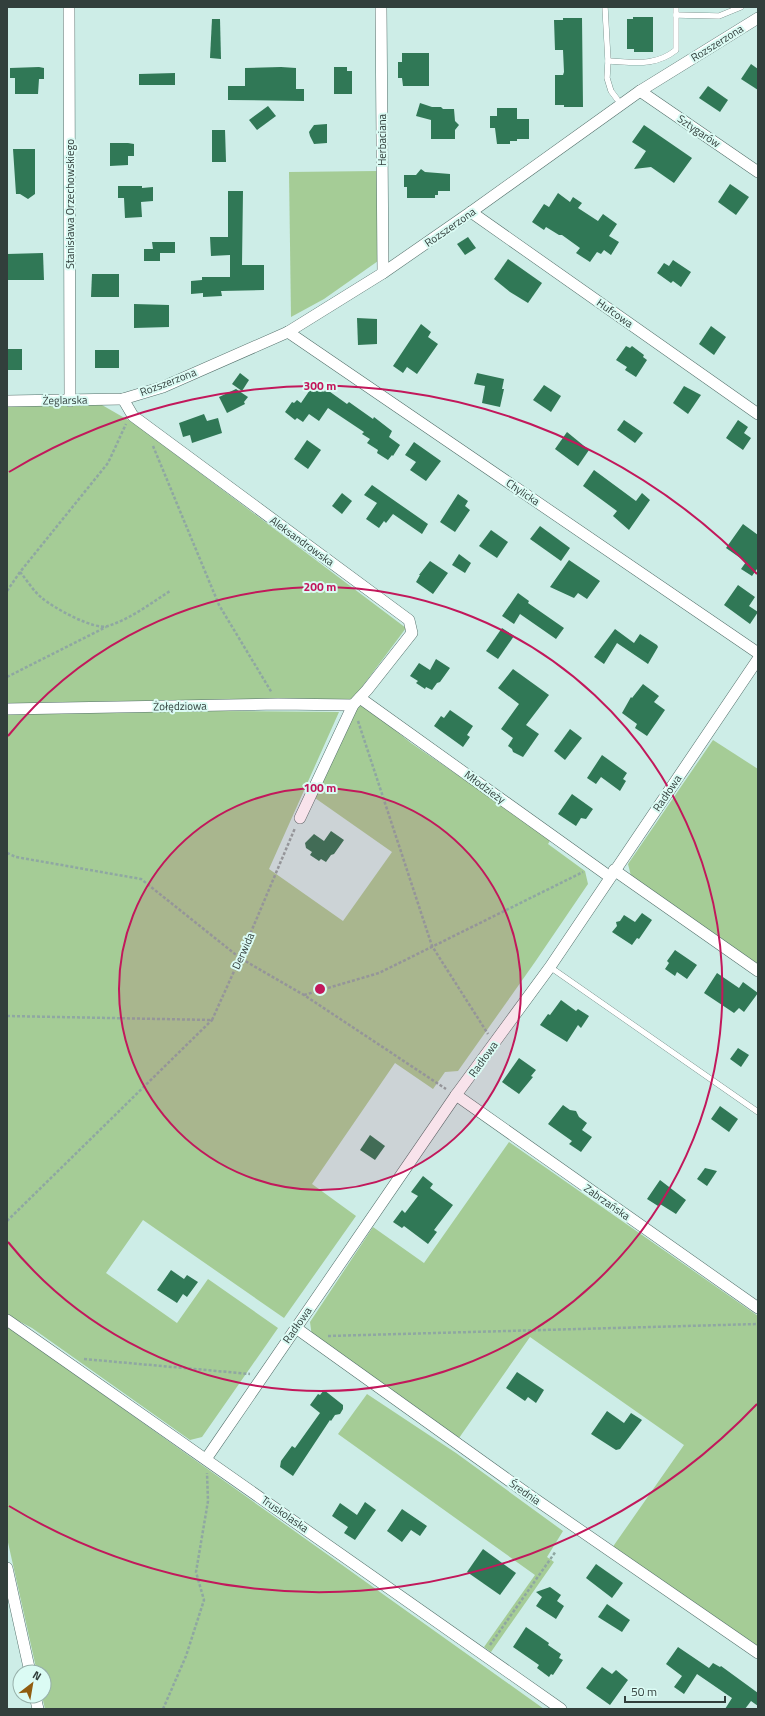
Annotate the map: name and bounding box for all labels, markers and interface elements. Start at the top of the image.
street label: Rozszerzona [688,20,747,65]
street label: Sztygarów [674,111,724,152]
street label: Herbaciana [374,113,390,166]
street label: Stanisława Orzechowskiego [62,139,78,269]
street label: Rozszerzona [421,203,479,251]
street label: Hufcowa [594,295,637,332]
street label: Rozszerzona [138,364,199,400]
text: 300 m [304,376,336,395]
street label: Żeglarska [43,392,88,408]
street label: Chylicka [503,475,543,509]
street label: Aleksandrowska [267,512,338,570]
text: 200 m [304,577,336,596]
street label: Żołędziowa [153,698,207,714]
street label: Młodzieży [461,767,509,808]
street label: Radłowa [649,771,685,815]
text: 100 m [304,778,336,797]
street label: Derwida [228,930,258,972]
centre of rings [313,982,327,996]
street label: Radłowa [464,1037,502,1080]
street label: Zabrzańska [581,1180,634,1224]
street label: Radłowa [279,1303,316,1346]
street label: Średnia [506,1475,544,1509]
street label: Truskolaska [258,1492,312,1536]
north arrow [12,1664,52,1704]
text: N [30,1667,45,1684]
scale bar [625,1678,725,1704]
text: 50 m [631,1682,657,1701]

